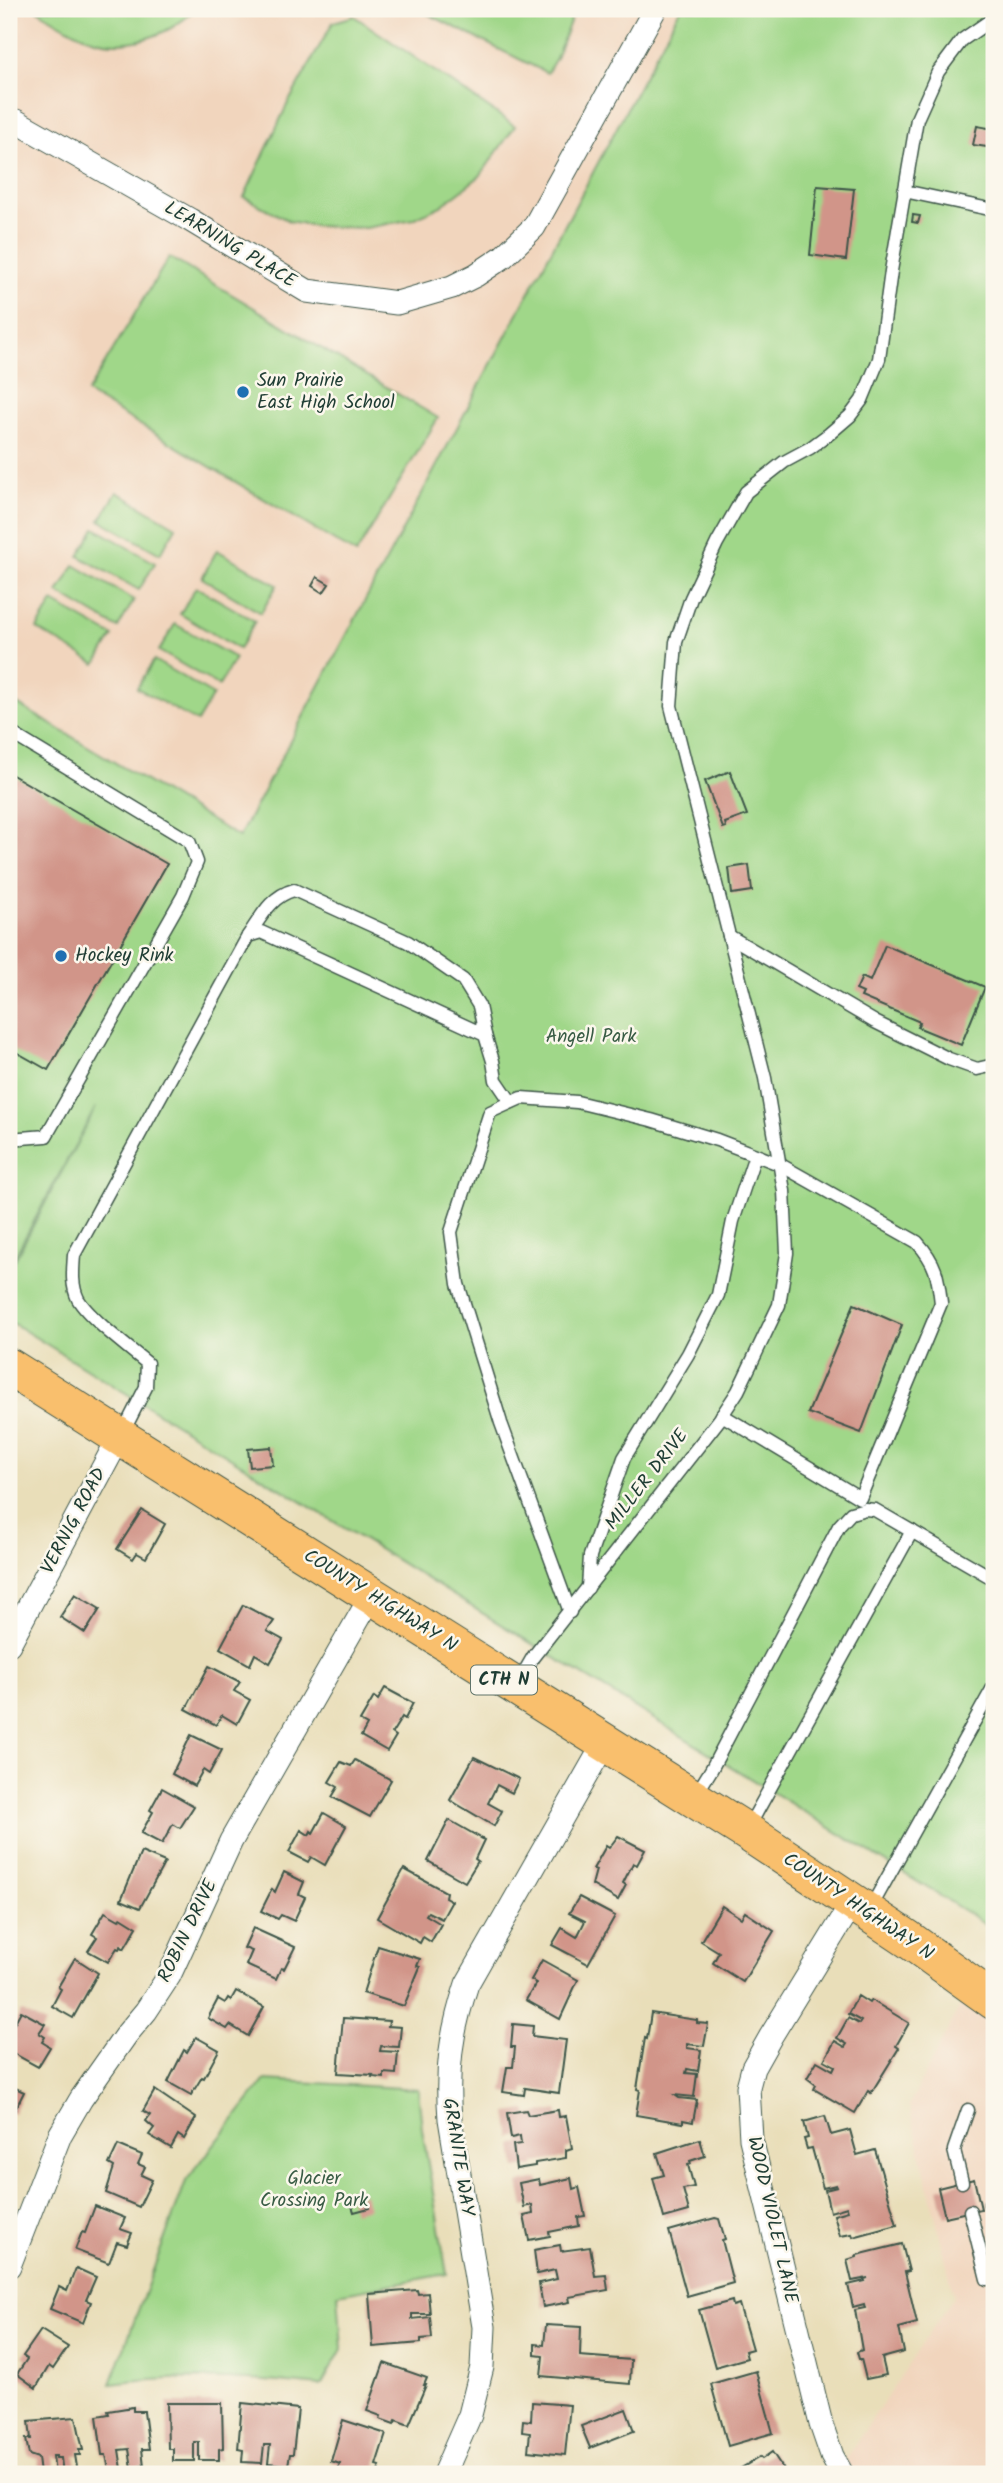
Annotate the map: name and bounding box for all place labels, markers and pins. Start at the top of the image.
place label: Sun Prairie East High School [257,366,395,418]
marker: Sun Prairie East High School [235,384,251,400]
place label: Hockey Rink [75,941,174,971]
marker: Hockey Rink [53,948,69,964]

